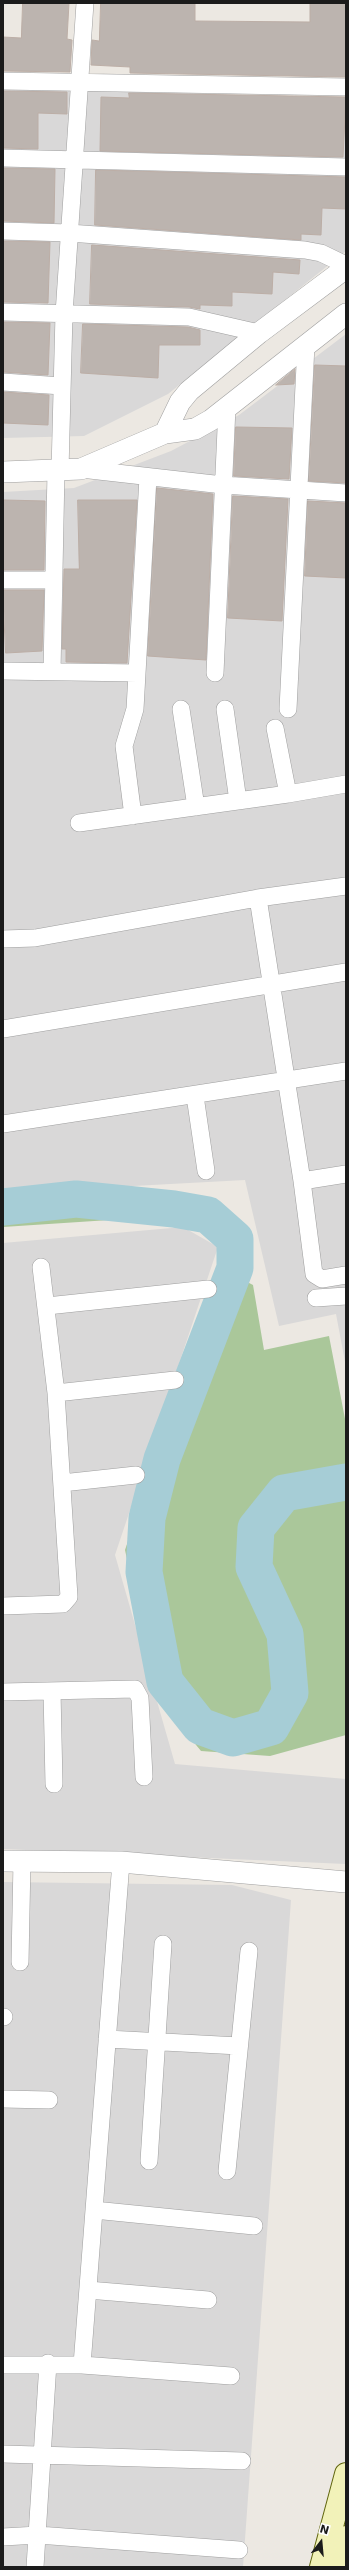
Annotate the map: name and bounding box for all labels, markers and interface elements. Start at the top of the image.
north arrow [301,2522,341,2562]
text: N [318,2522,331,2538]

